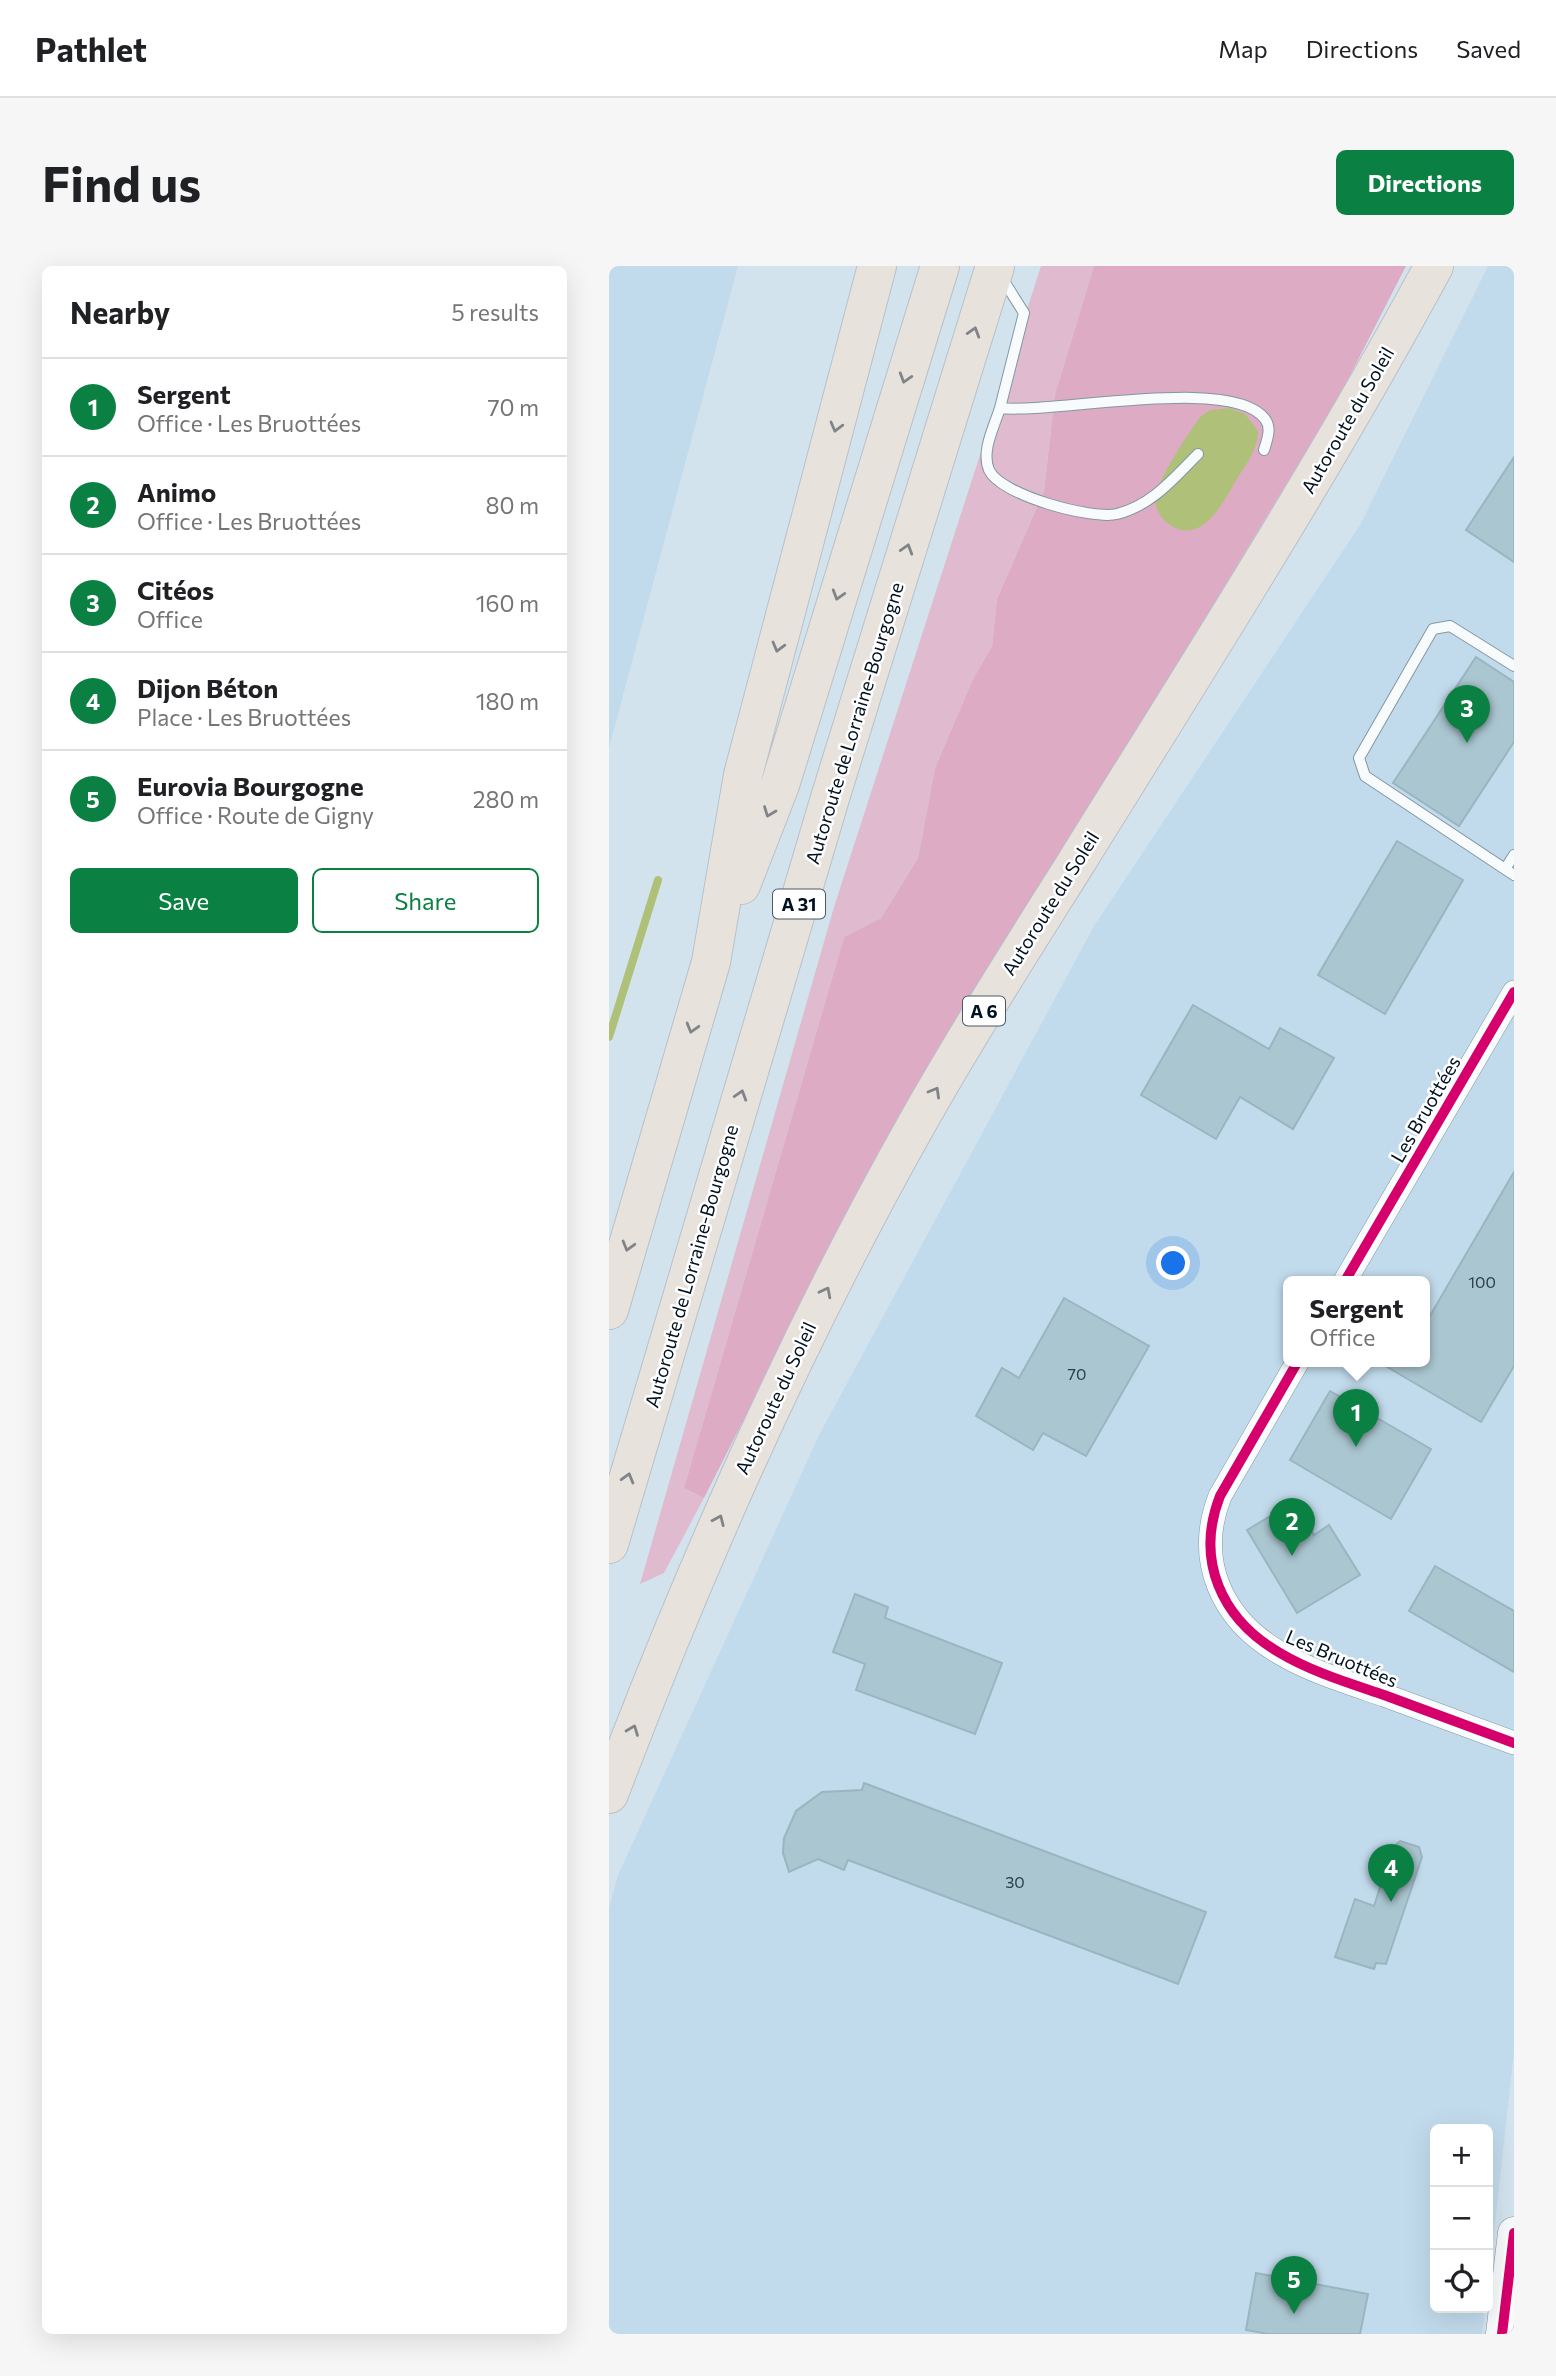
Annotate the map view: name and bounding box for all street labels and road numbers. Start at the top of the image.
street label: Autoroute du Soleil [1296,343,1398,497]
street label: Autoroute de Lorraine-Bourgogne [800,579,908,867]
street label: Autoroute du Soleil [996,827,1104,979]
road number: A 31 [773,890,825,918]
road number: A 6 [963,996,1005,1026]
street label: Les Bruottées [1385,1052,1465,1166]
street label: Autoroute de Lorraine-Bourgogne [640,1122,742,1410]
street label: Autoroute du Soleil [730,1318,820,1478]
street label: Les Bruottées [1283,1624,1401,1692]

